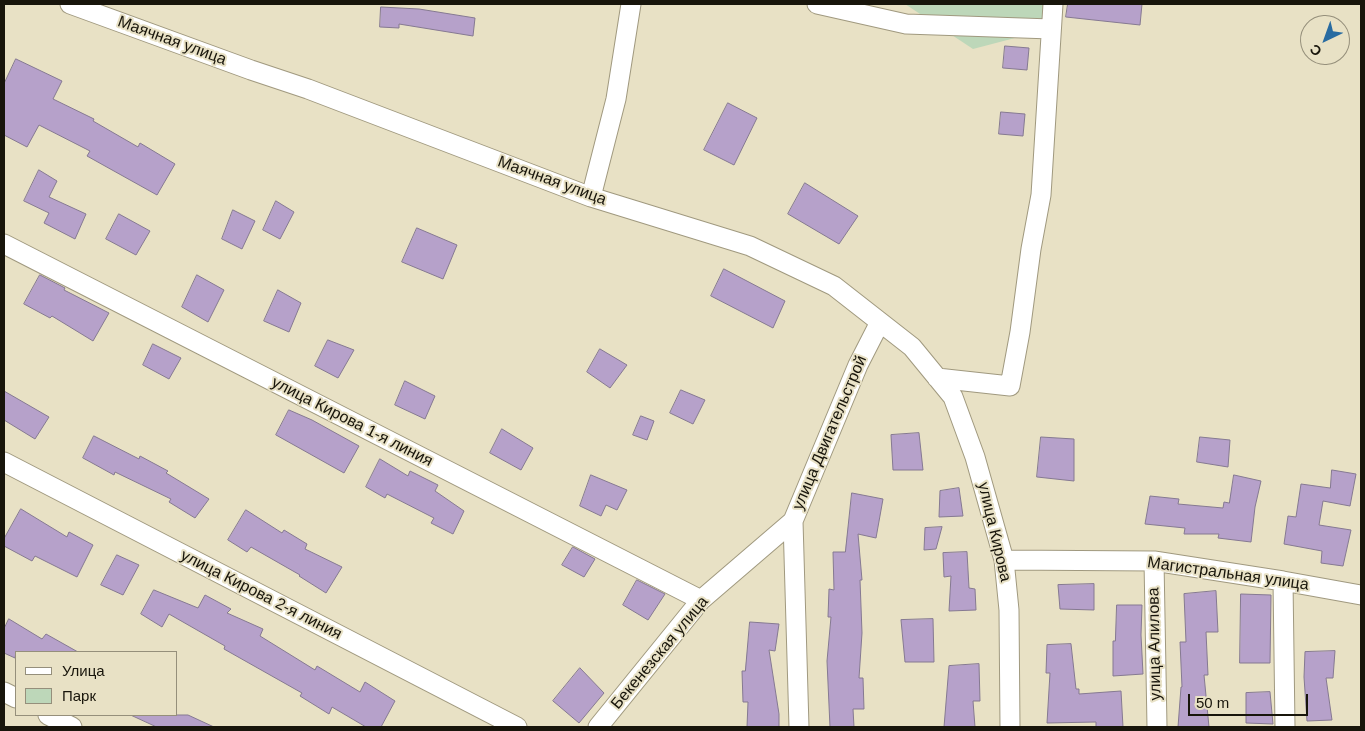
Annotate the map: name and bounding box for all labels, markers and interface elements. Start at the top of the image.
street label: Маячная улица [115,12,229,70]
north arrow [1300,15,1350,65]
text: С [1307,41,1325,60]
street label: Маячная улица [495,152,609,210]
street label: улица Двигательстрой [789,353,871,513]
street label: улица Кирова 1-я линия [268,373,436,471]
street label: улица Кирова [973,480,1015,584]
street label: улица Кирова 2-я линия [177,546,345,644]
street label: Магистральная улица [1146,553,1310,595]
street label: улица Алилова [1144,587,1166,701]
street label: Бекенезская улица [607,593,713,713]
legend [15,651,178,716]
text: Улица [62,662,105,679]
scale bar [1190,684,1310,716]
text: Парк [62,687,96,704]
text: 50 m [1196,694,1229,711]

